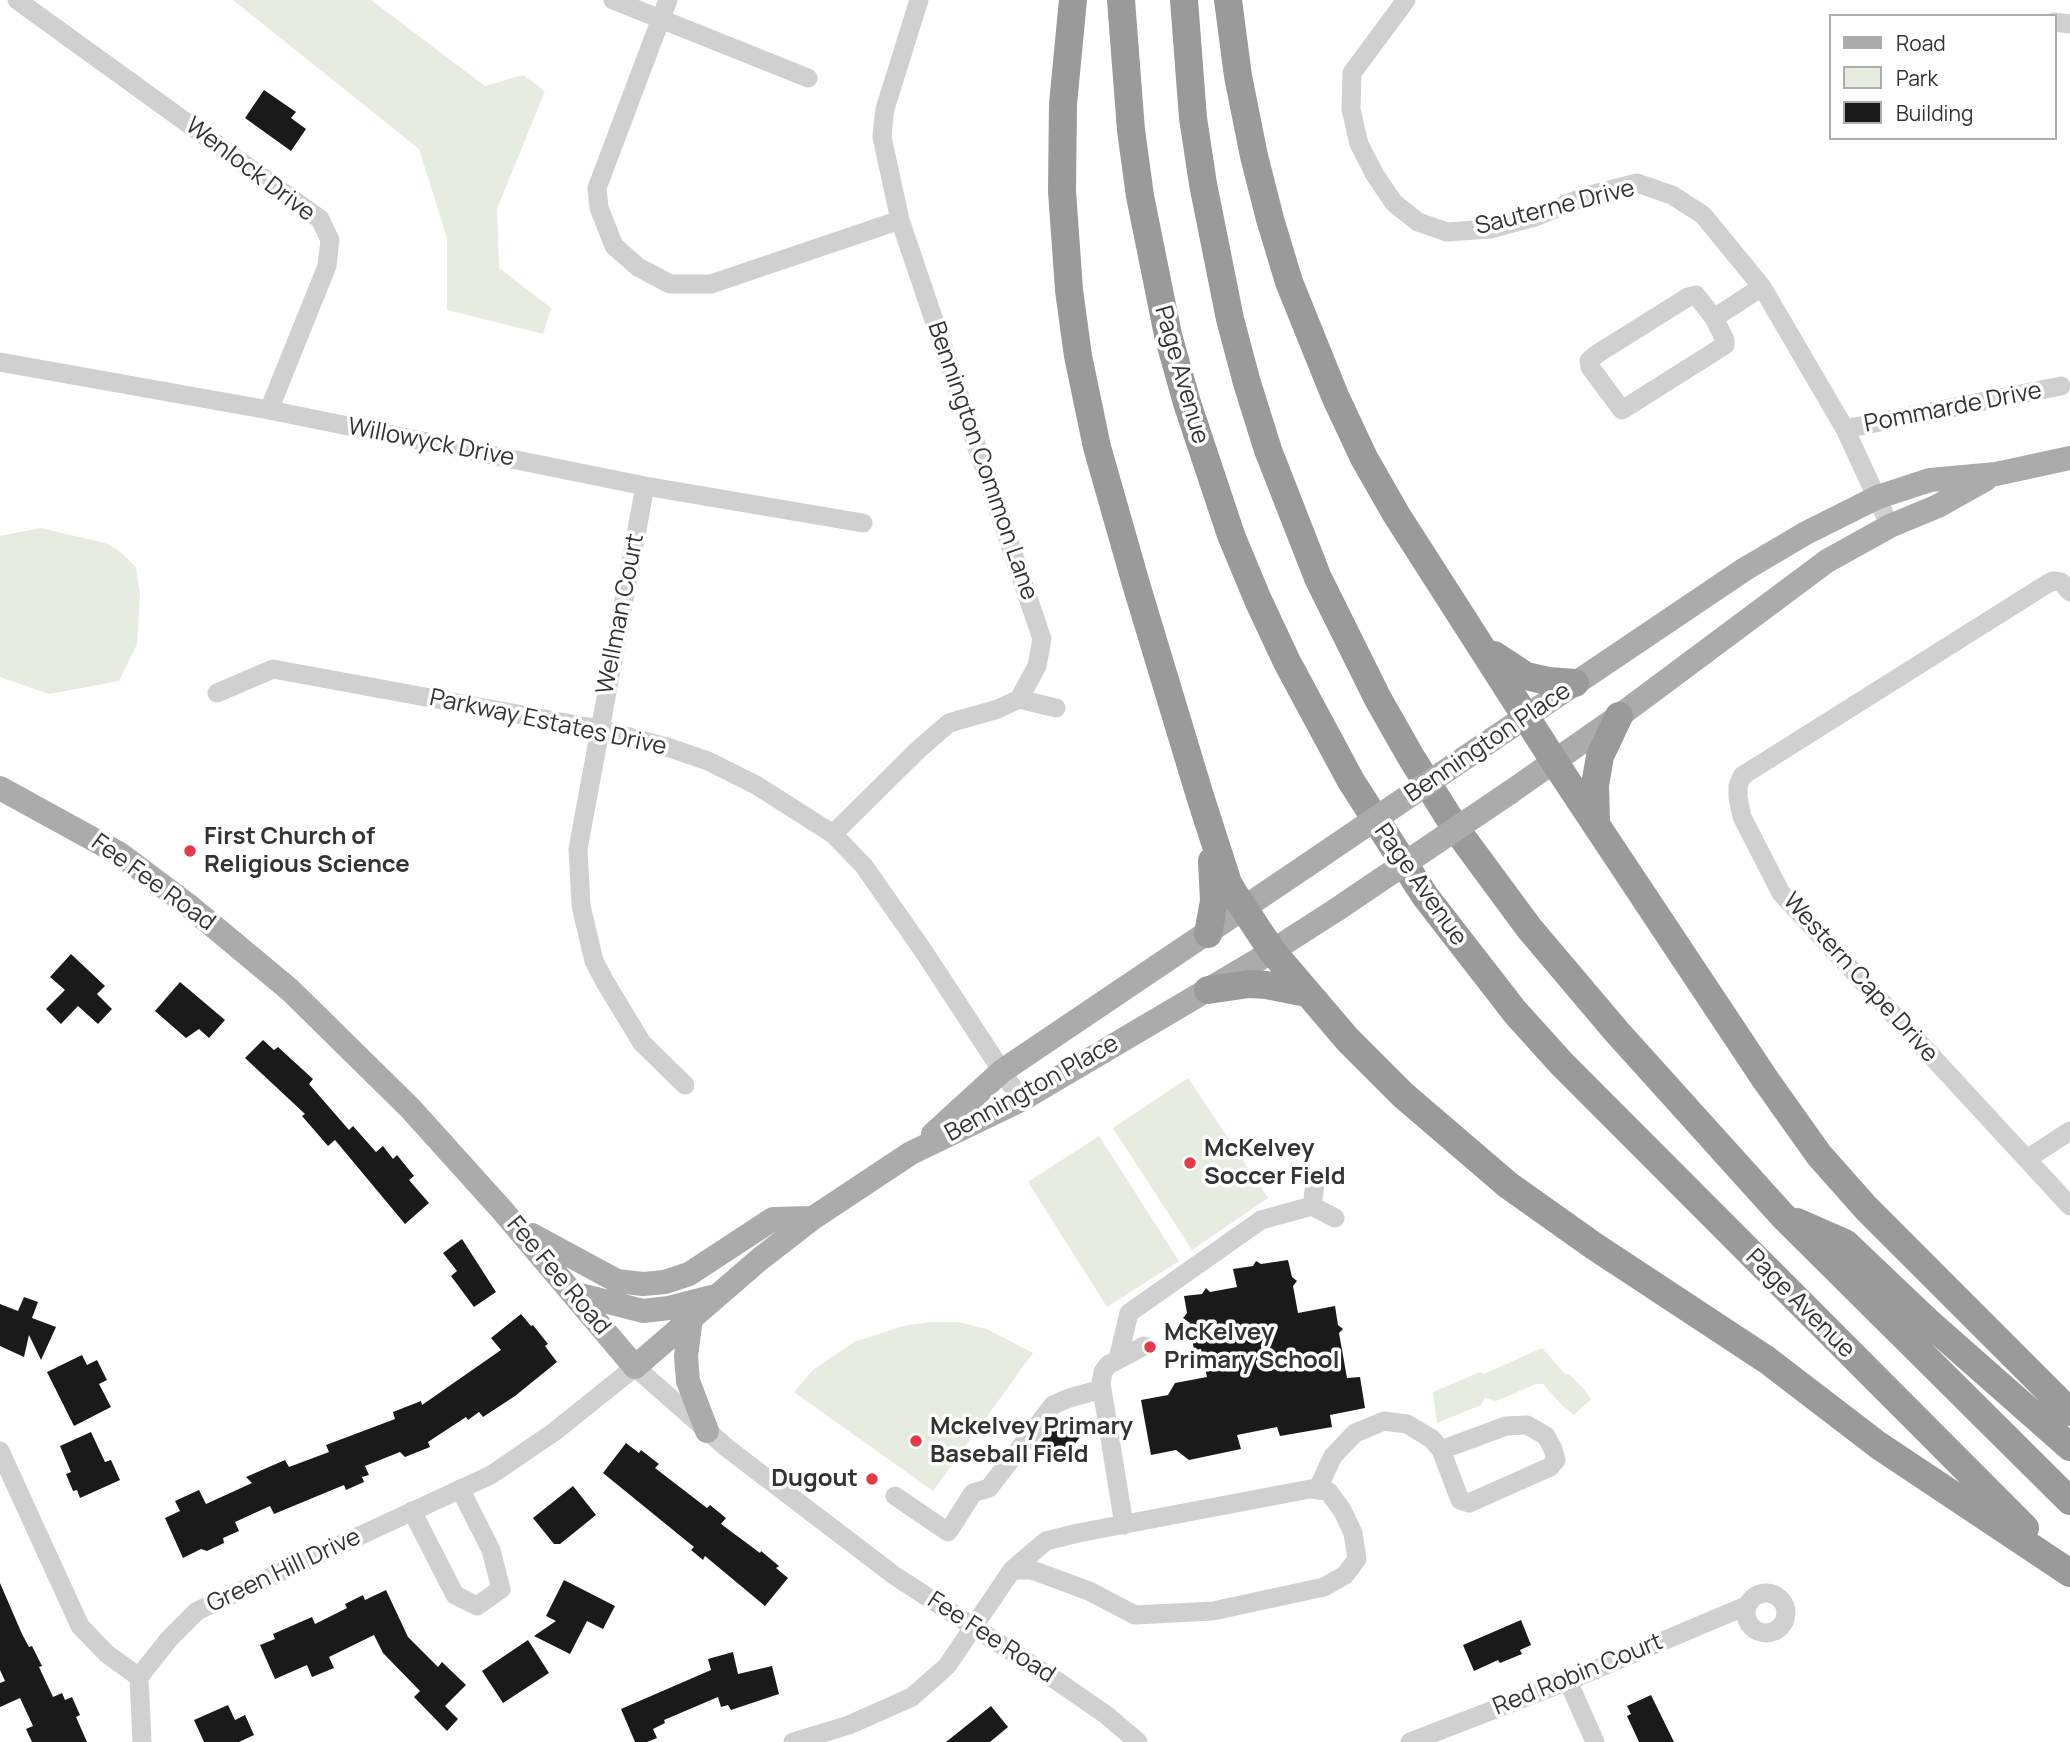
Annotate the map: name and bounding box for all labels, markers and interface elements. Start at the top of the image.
legend [1828,14,2056,140]
text: Road [1896,29,1946,57]
text: Park [1896,64,1938,92]
text: Building [1896,99,1973,127]
street label: Wenlock Drive [180,112,320,228]
street label: Sauterne Drive [1472,174,1638,242]
street label: Page Avenue [1148,303,1214,447]
street label: Bennington Common Lane [921,318,1043,604]
street label: Pommarde Drive [1862,377,2044,439]
street label: Willowyck Drive [345,413,517,473]
street label: Wellman Court [591,531,651,697]
street label: Bennington Place [1400,677,1576,809]
street label: Parkway Estates Drive [427,684,669,762]
street label: Page Avenue [1367,818,1473,952]
place label: First Church of Religious Science [204,823,410,879]
street label: Fee Fee Road [85,828,221,938]
marker: First Church of Religious Science [182,843,198,859]
street label: Western Cape Drive [1776,887,1944,1069]
street label: Bennington Place [940,1029,1124,1149]
place label: McKelvey Soccer Field [1204,1135,1346,1191]
marker: McKelvey Soccer Field [1182,1155,1198,1171]
street label: Fee Fee Road [500,1211,616,1341]
street label: Page Avenue [1739,1243,1861,1365]
place label: McKelvey Primary School [1164,1319,1339,1375]
marker: McKelvey Primary School [1142,1339,1158,1355]
place label: Mckelvey Primary Baseball Field [930,1413,1133,1469]
marker: Mckelvey Primary Baseball Field [908,1433,924,1449]
place label: Dugout [771,1465,858,1493]
marker: Dugout [864,1471,880,1487]
street label: Green Hill Drive [203,1523,365,1619]
street label: Fee Fee Road [922,1586,1060,1690]
street label: Red Robin Court [1489,1628,1667,1722]

